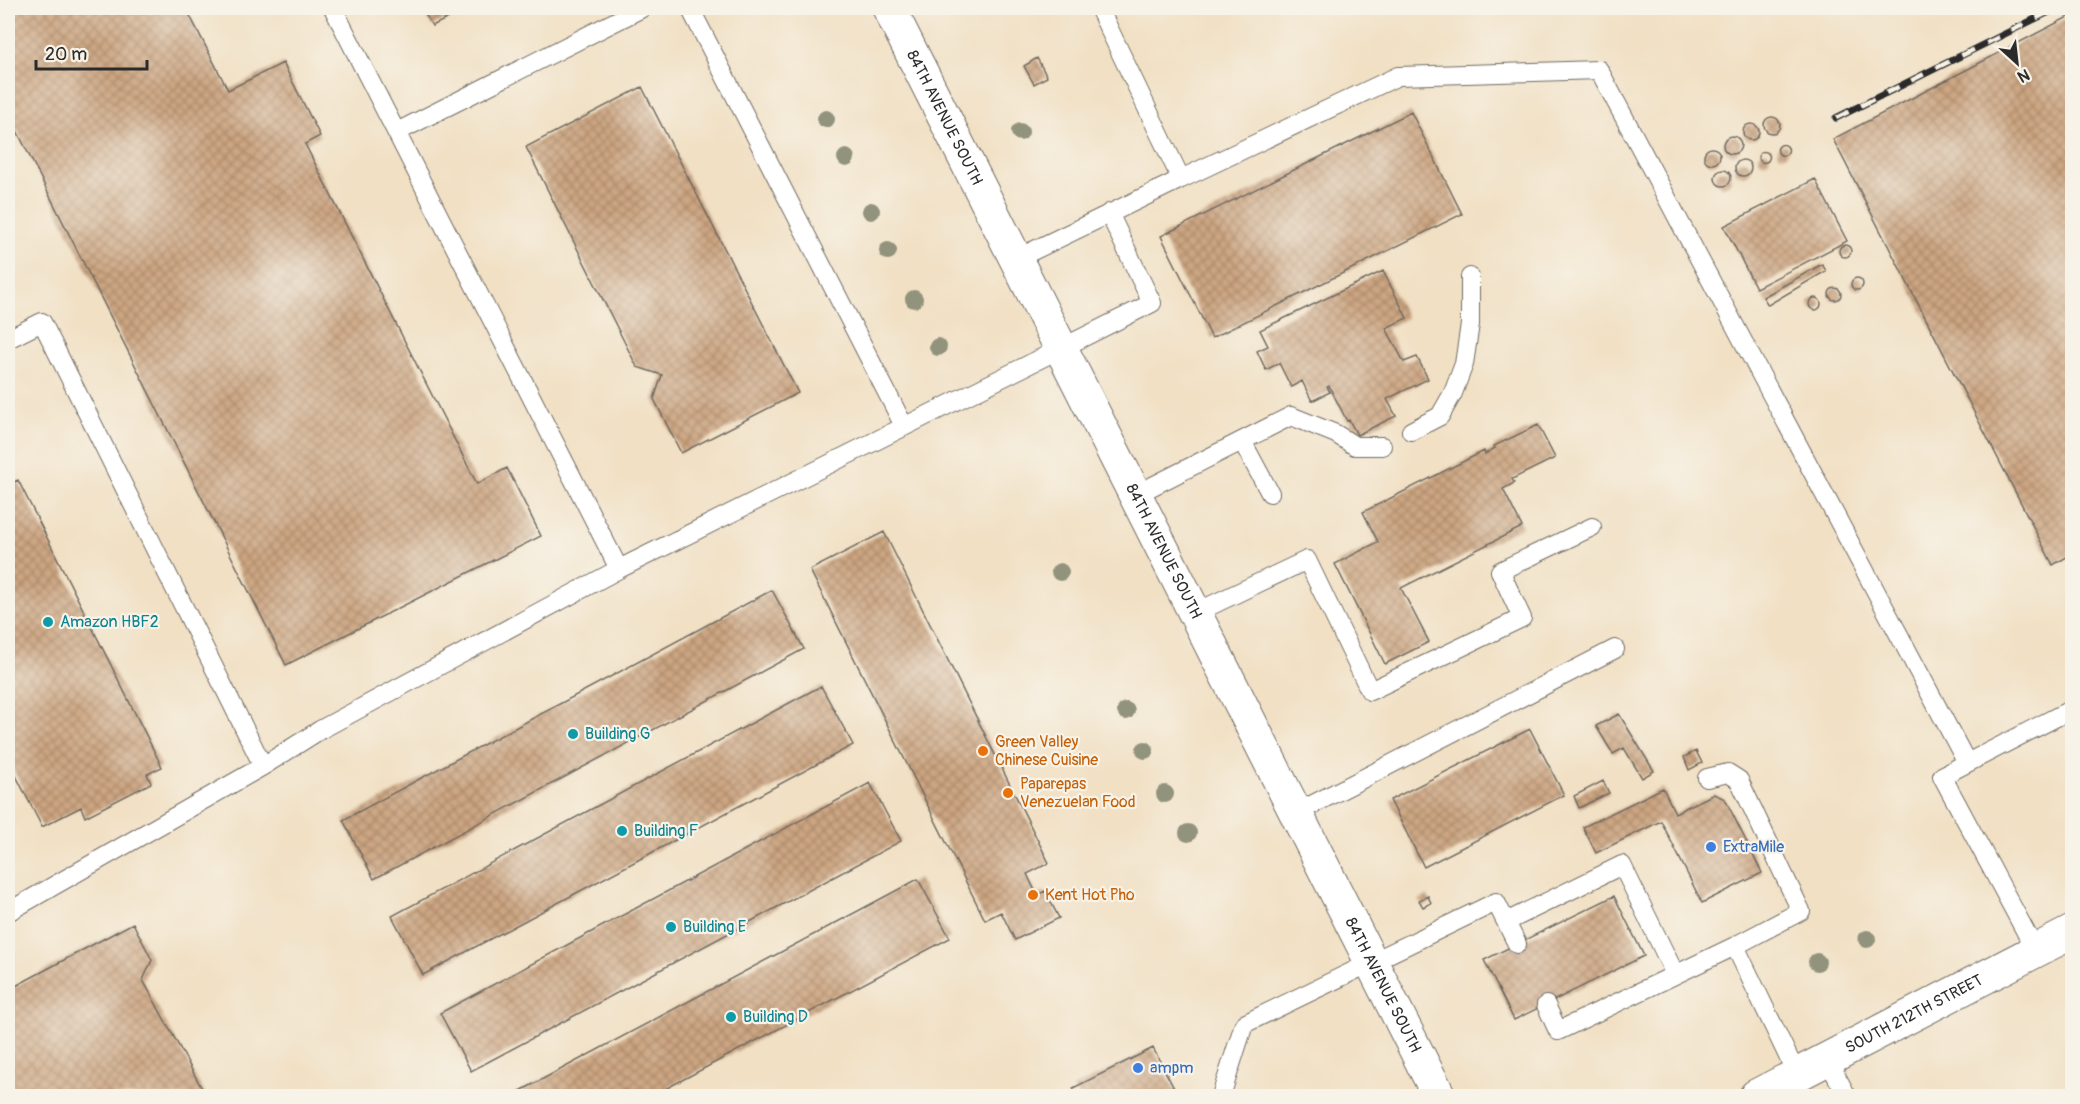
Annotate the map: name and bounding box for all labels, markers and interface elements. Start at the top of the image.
scale bar [36,33,147,71]
north arrow [1987,33,2047,93]
text: 20 m [45,43,87,66]
street label: 84TH AVENUE SOUTH [902,47,987,189]
text: N [2014,64,2033,87]
street label: 84TH AVENUE SOUTH [1121,481,1206,622]
place label: Amazon HBF2 [60,612,159,632]
marker: Amazon HBF2 [41,615,55,629]
place label: Building G [585,724,650,744]
marker: Building G [566,727,580,741]
place label: Green Valley Chinese Cuisine [995,732,1098,770]
marker: Green Valley Chinese Cuisine [976,744,990,758]
place label: Paparepas Venezuelan Food [1020,774,1136,812]
marker: Paparepas Venezuelan Food [1001,786,1015,800]
place label: Building F [634,821,699,841]
marker: Building F [615,824,629,838]
place label: ExtraMile [1723,837,1784,857]
marker: ExtraMile [1704,840,1718,854]
place label: Kent Hot Pho [1045,885,1135,905]
marker: Kent Hot Pho [1026,888,1040,902]
street label: 84TH AVENUE SOUTH [1341,914,1425,1056]
place label: Building E [683,917,746,937]
marker: Building E [664,920,678,934]
street label: SOUTH 212TH STREET [1842,970,1986,1058]
place label: Building D [743,1007,808,1027]
marker: Building D [724,1010,738,1024]
place label: ampm [1150,1058,1193,1078]
marker: ampm [1131,1061,1145,1075]

